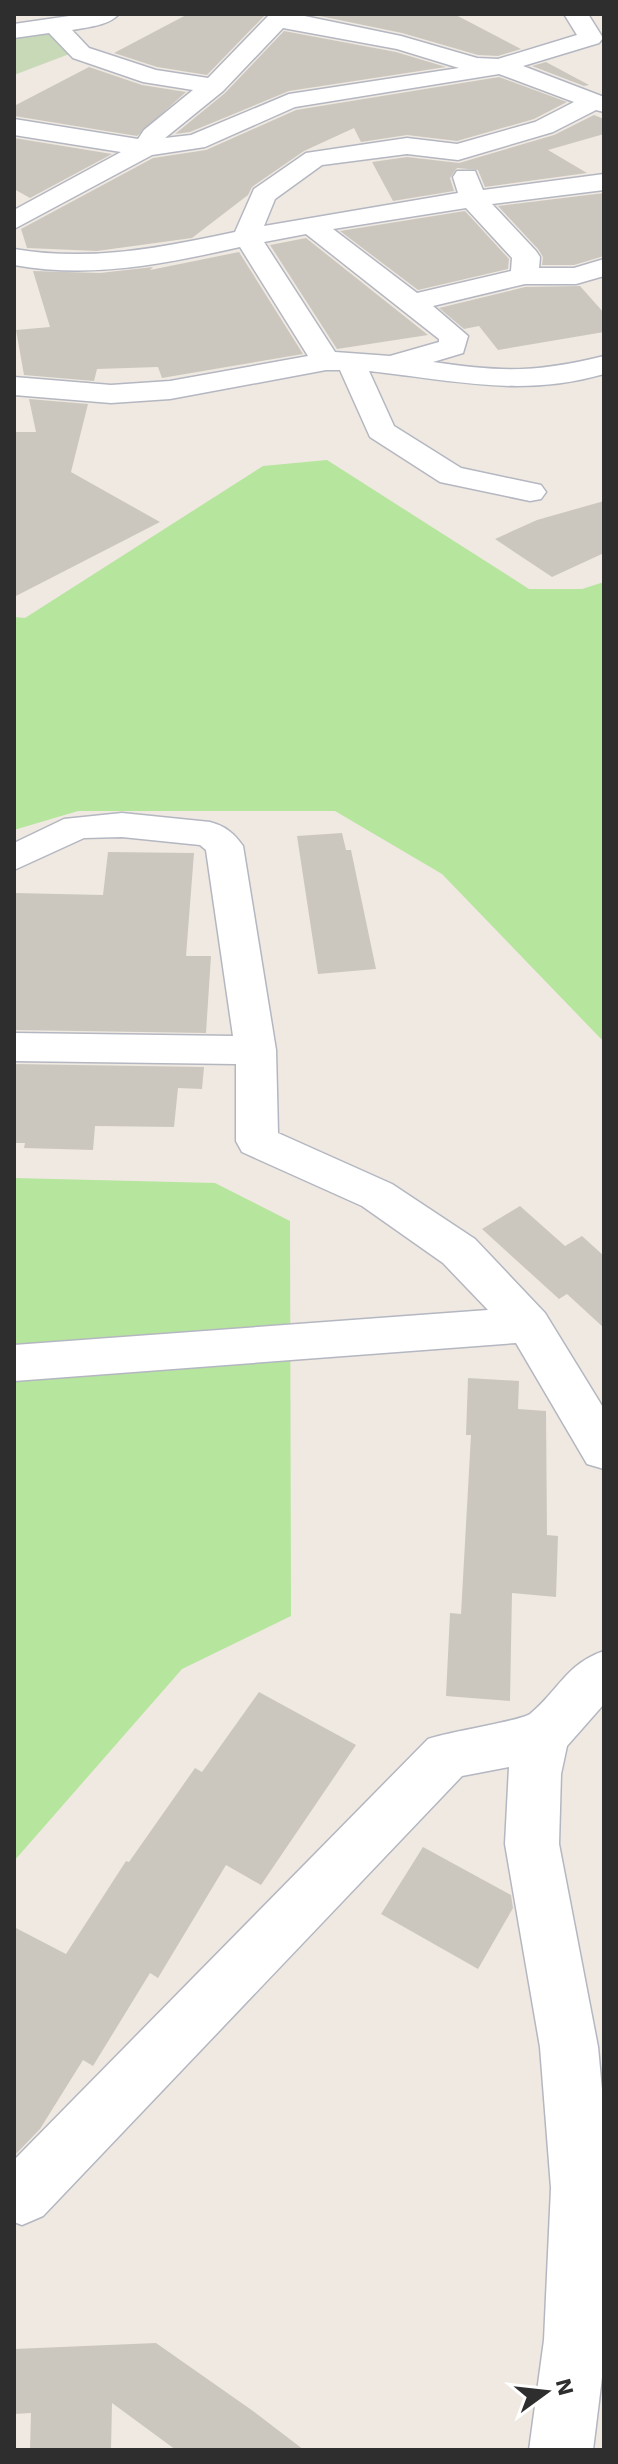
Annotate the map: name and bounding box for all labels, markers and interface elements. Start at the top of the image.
north arrow [506,2352,586,2432]
text: N [551,2376,579,2398]

